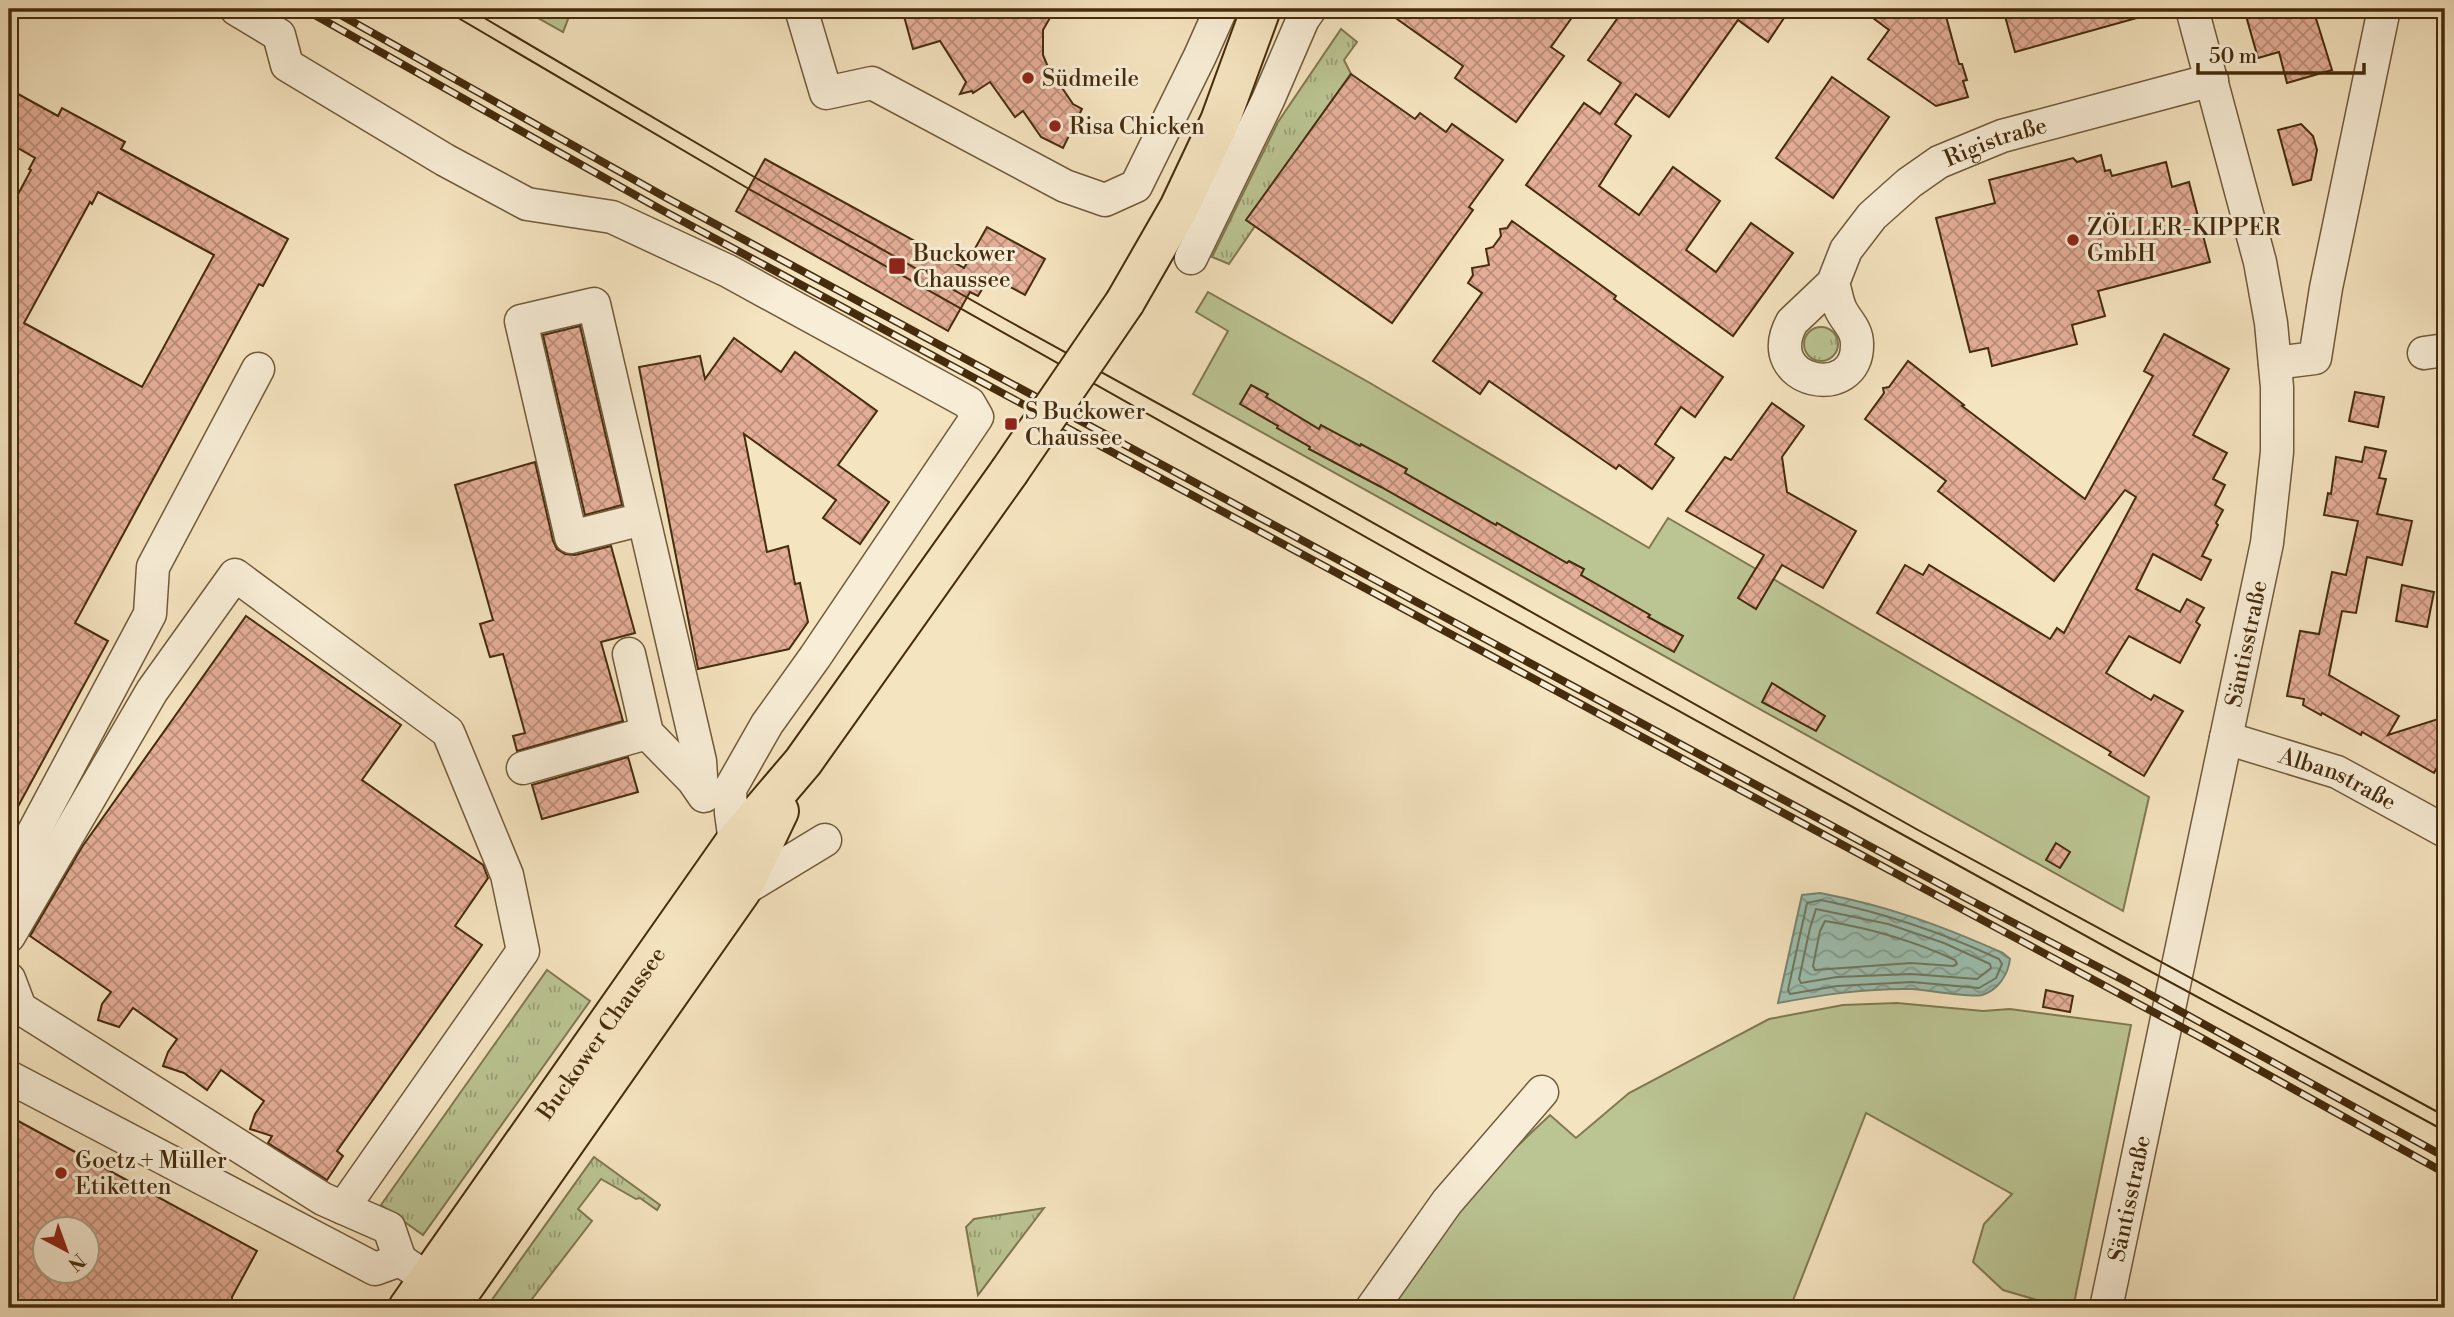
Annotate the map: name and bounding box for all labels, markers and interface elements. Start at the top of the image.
scale bar [2198,32,2365,76]
text: 50 m [2209,44,2257,70]
place label: Südmeile [1042,65,1139,93]
marker: Südmeile [1020,70,1036,86]
street label: Rigistraße [1940,112,2050,173]
place label: Risa Chicken [1069,113,1205,141]
marker: Risa Chicken [1047,118,1063,134]
place label: ZÖLLER-KIPPER GmbH [2087,212,2281,268]
marker: ZÖLLER-KIPPER GmbH [2065,232,2081,248]
place label: Buckower Chaussee [912,240,1015,294]
marker: Buckower Chaussee [887,256,907,276]
place label: S Buckower Chaussee [1025,398,1145,452]
marker: S Buckower Chaussee [1003,416,1019,432]
street label: Säntisstraße [2220,578,2274,710]
street label: Albanstraße [2274,742,2401,817]
street label: Buckower Chaussee [531,942,672,1126]
street label: Säntisstraße [2103,1133,2157,1265]
place label: Goetz + Müller Etiketten [75,1147,227,1201]
marker: Goetz + Müller Etiketten [53,1165,69,1181]
north arrow [32,1216,102,1286]
text: N [63,1248,90,1276]

